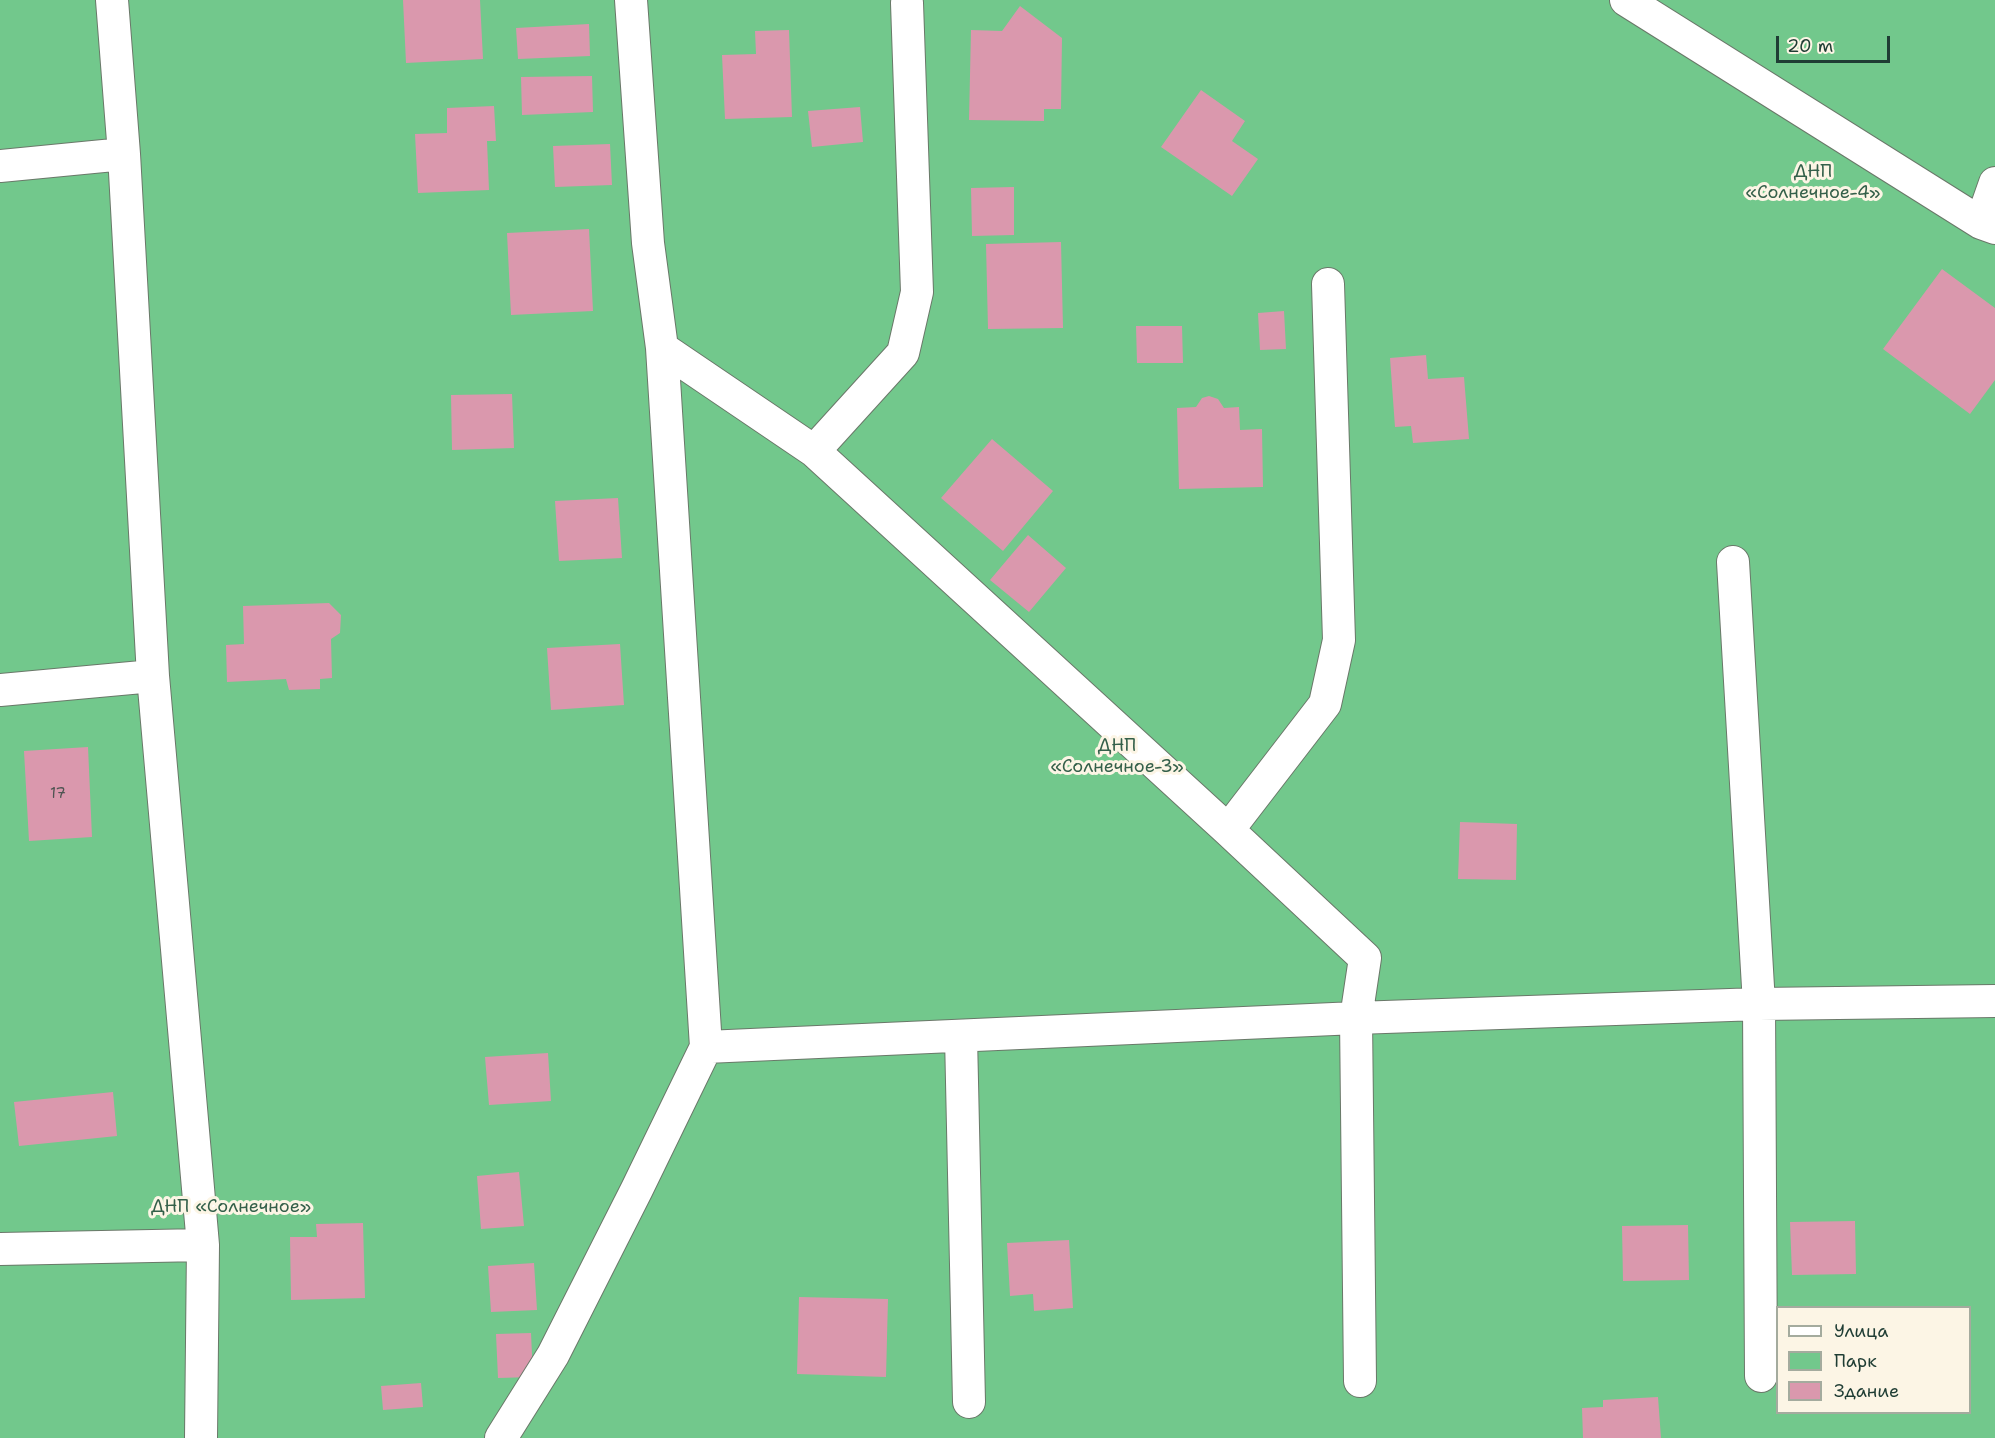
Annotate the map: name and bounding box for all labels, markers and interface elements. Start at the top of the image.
scale bar [1779,24,1893,62]
text: 20 m [1787,34,1833,58]
park label: ДНП «Солнечное-4» [1746,161,1880,204]
park label: ДНП «Солнечное-3» [1050,735,1184,777]
house number: 17 [50,785,66,803]
park label: ДНП «Солнечное» [151,1196,311,1218]
legend [1776,1306,1971,1414]
text: Улица [1834,1319,1888,1343]
text: Парк [1834,1349,1877,1373]
text: Здание [1834,1379,1899,1403]

